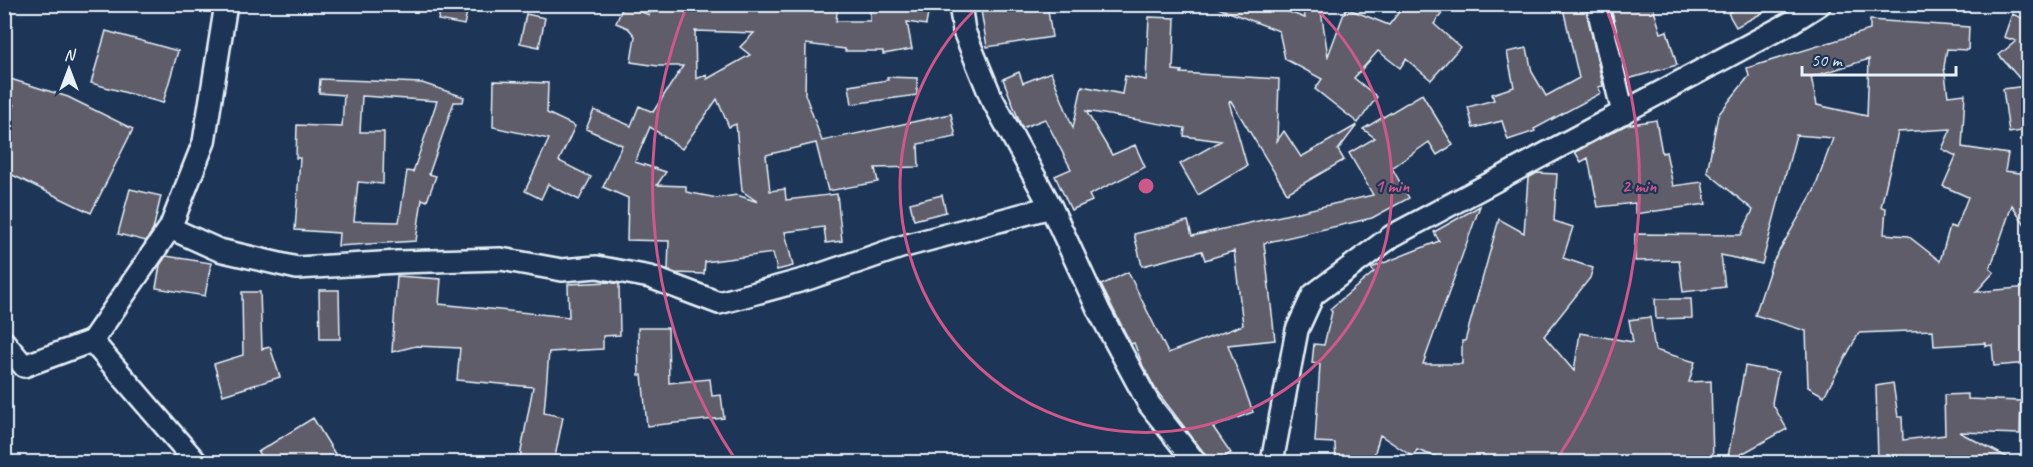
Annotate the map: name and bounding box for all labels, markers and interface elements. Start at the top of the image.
north arrow [39,39,99,99]
scale bar [1802,39,1956,77]
text: N [64,45,77,65]
text: 50 m [1811,49,1844,71]
text: 1 min [1375,175,1410,197]
text: 2 min [1622,175,1657,197]
centre of rings [1136,176,1156,196]

